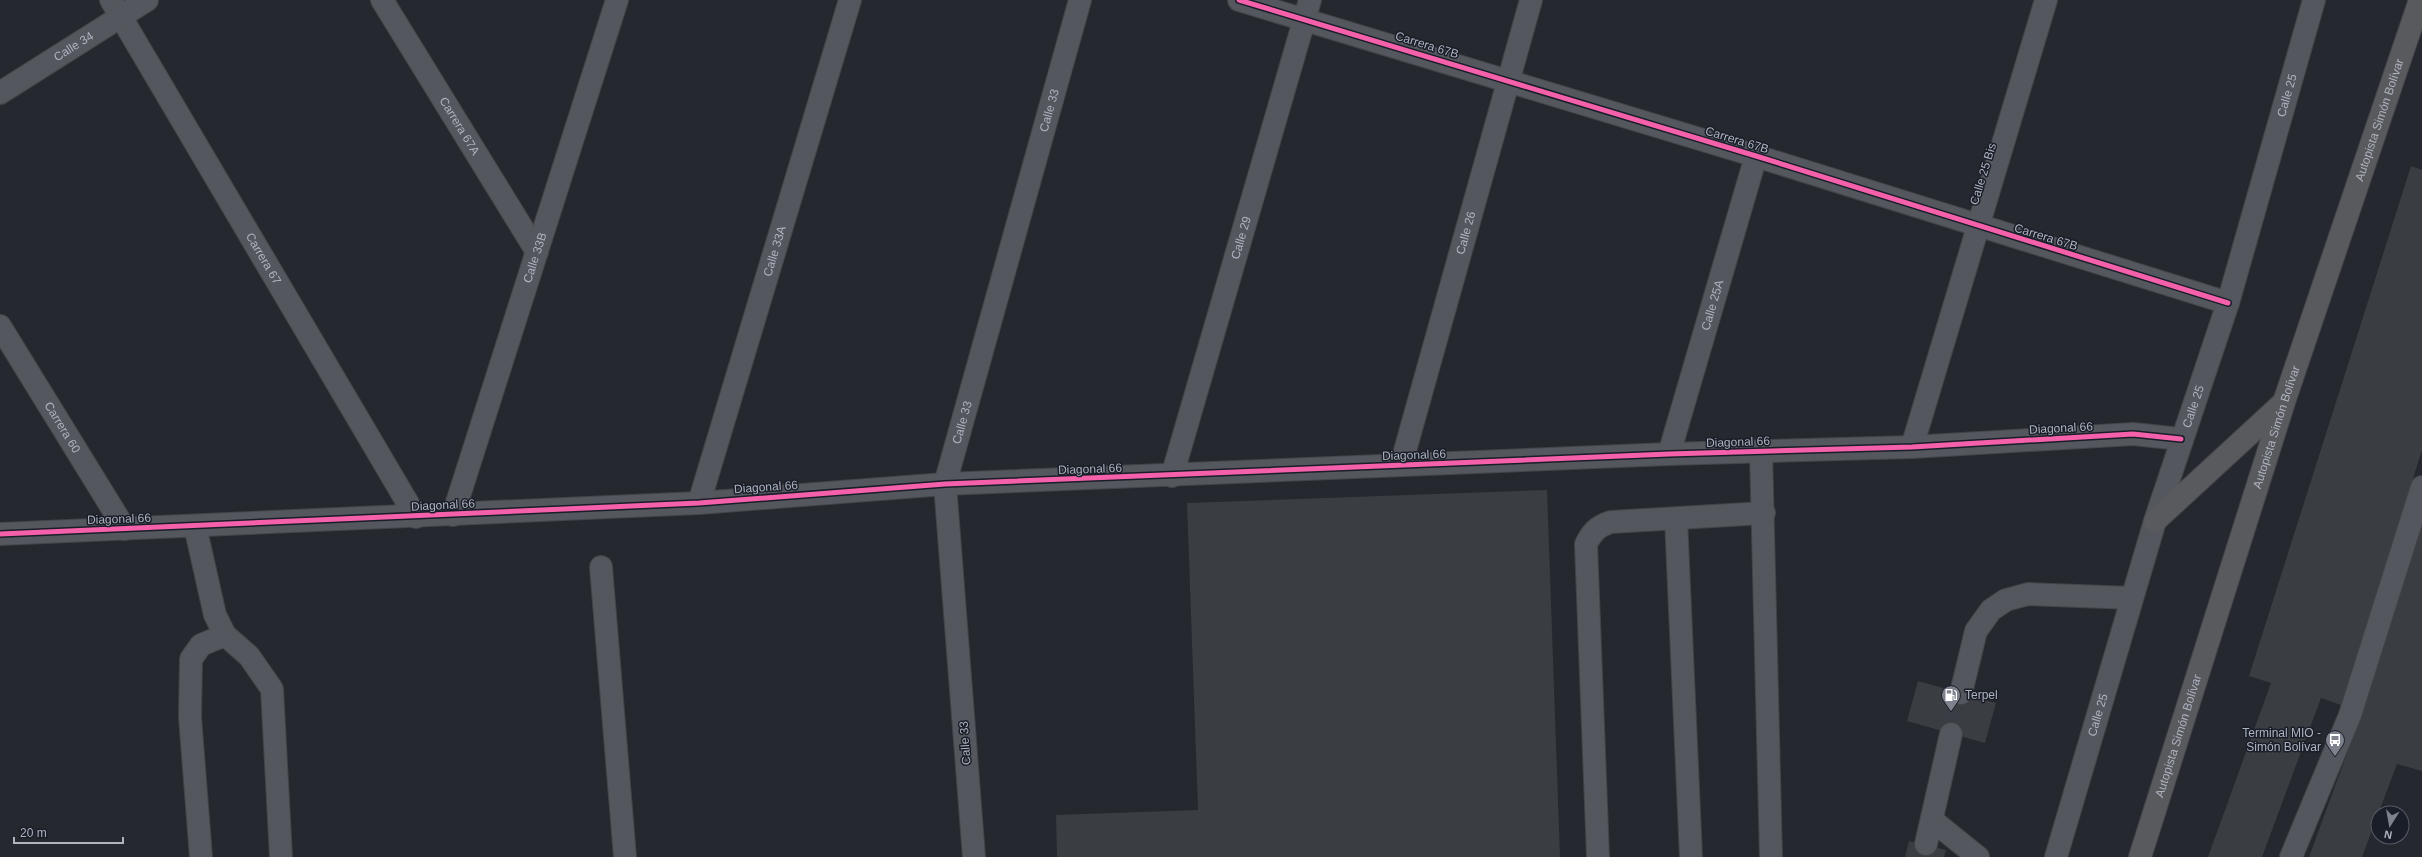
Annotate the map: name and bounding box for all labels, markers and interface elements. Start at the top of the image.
street label: Calle 34 [51,29,96,64]
street label: Carrera 67B [1394,29,1460,61]
street label: Autopista Simón Bolívar [2352,57,2407,183]
street label: Calle 25 [2274,72,2300,119]
street label: Calle 33 [1037,87,1062,134]
street label: Carrera 67A [436,95,483,158]
street label: Carrera 67B [1704,124,1770,156]
street label: Calle 25 Bis [1967,141,1999,207]
street label: Calle 26 [1453,209,1479,256]
street label: Calle 29 [1228,214,1254,261]
street label: Carrera 67B [2013,221,2079,253]
street label: Calle 33A [760,224,789,278]
street label: Carrera 67 [243,230,284,287]
street label: Calle 33B [520,231,550,285]
street label: Calle 25A [1698,278,1726,332]
street label: Autopista Simón Bolívar [2250,364,2303,490]
street label: Calle 25 [2180,383,2207,430]
street label: Carrera 60 [41,399,84,456]
street label: Calle 33 [949,399,975,446]
street label: Diagonal 66 [2029,419,2094,437]
street label: Diagonal 66 [1706,434,1771,450]
street label: Diagonal 66 [1382,447,1447,463]
street label: Diagonal 66 [1058,461,1123,477]
street label: Diagonal 66 [734,478,799,496]
street label: Diagonal 66 [411,496,476,514]
street label: Diagonal 66 [87,511,152,527]
street label: Autopista Simón Bolívar [2152,673,2204,799]
fuel station icon: Terpel [1940,684,1962,712]
place label: Terpel [1965,688,1998,702]
street label: Calle 25 [2085,692,2111,738]
street label: Calle 33 [956,720,974,765]
place label: Terminal MIO - Simón Bolívar [2242,726,2321,754]
bus stop icon: Terminal MIO - Simón Bolívar [2324,729,2346,757]
north arrow [2370,805,2410,845]
scale bar [14,819,123,845]
text: 20 m [20,826,47,840]
text: N [2383,828,2393,841]

